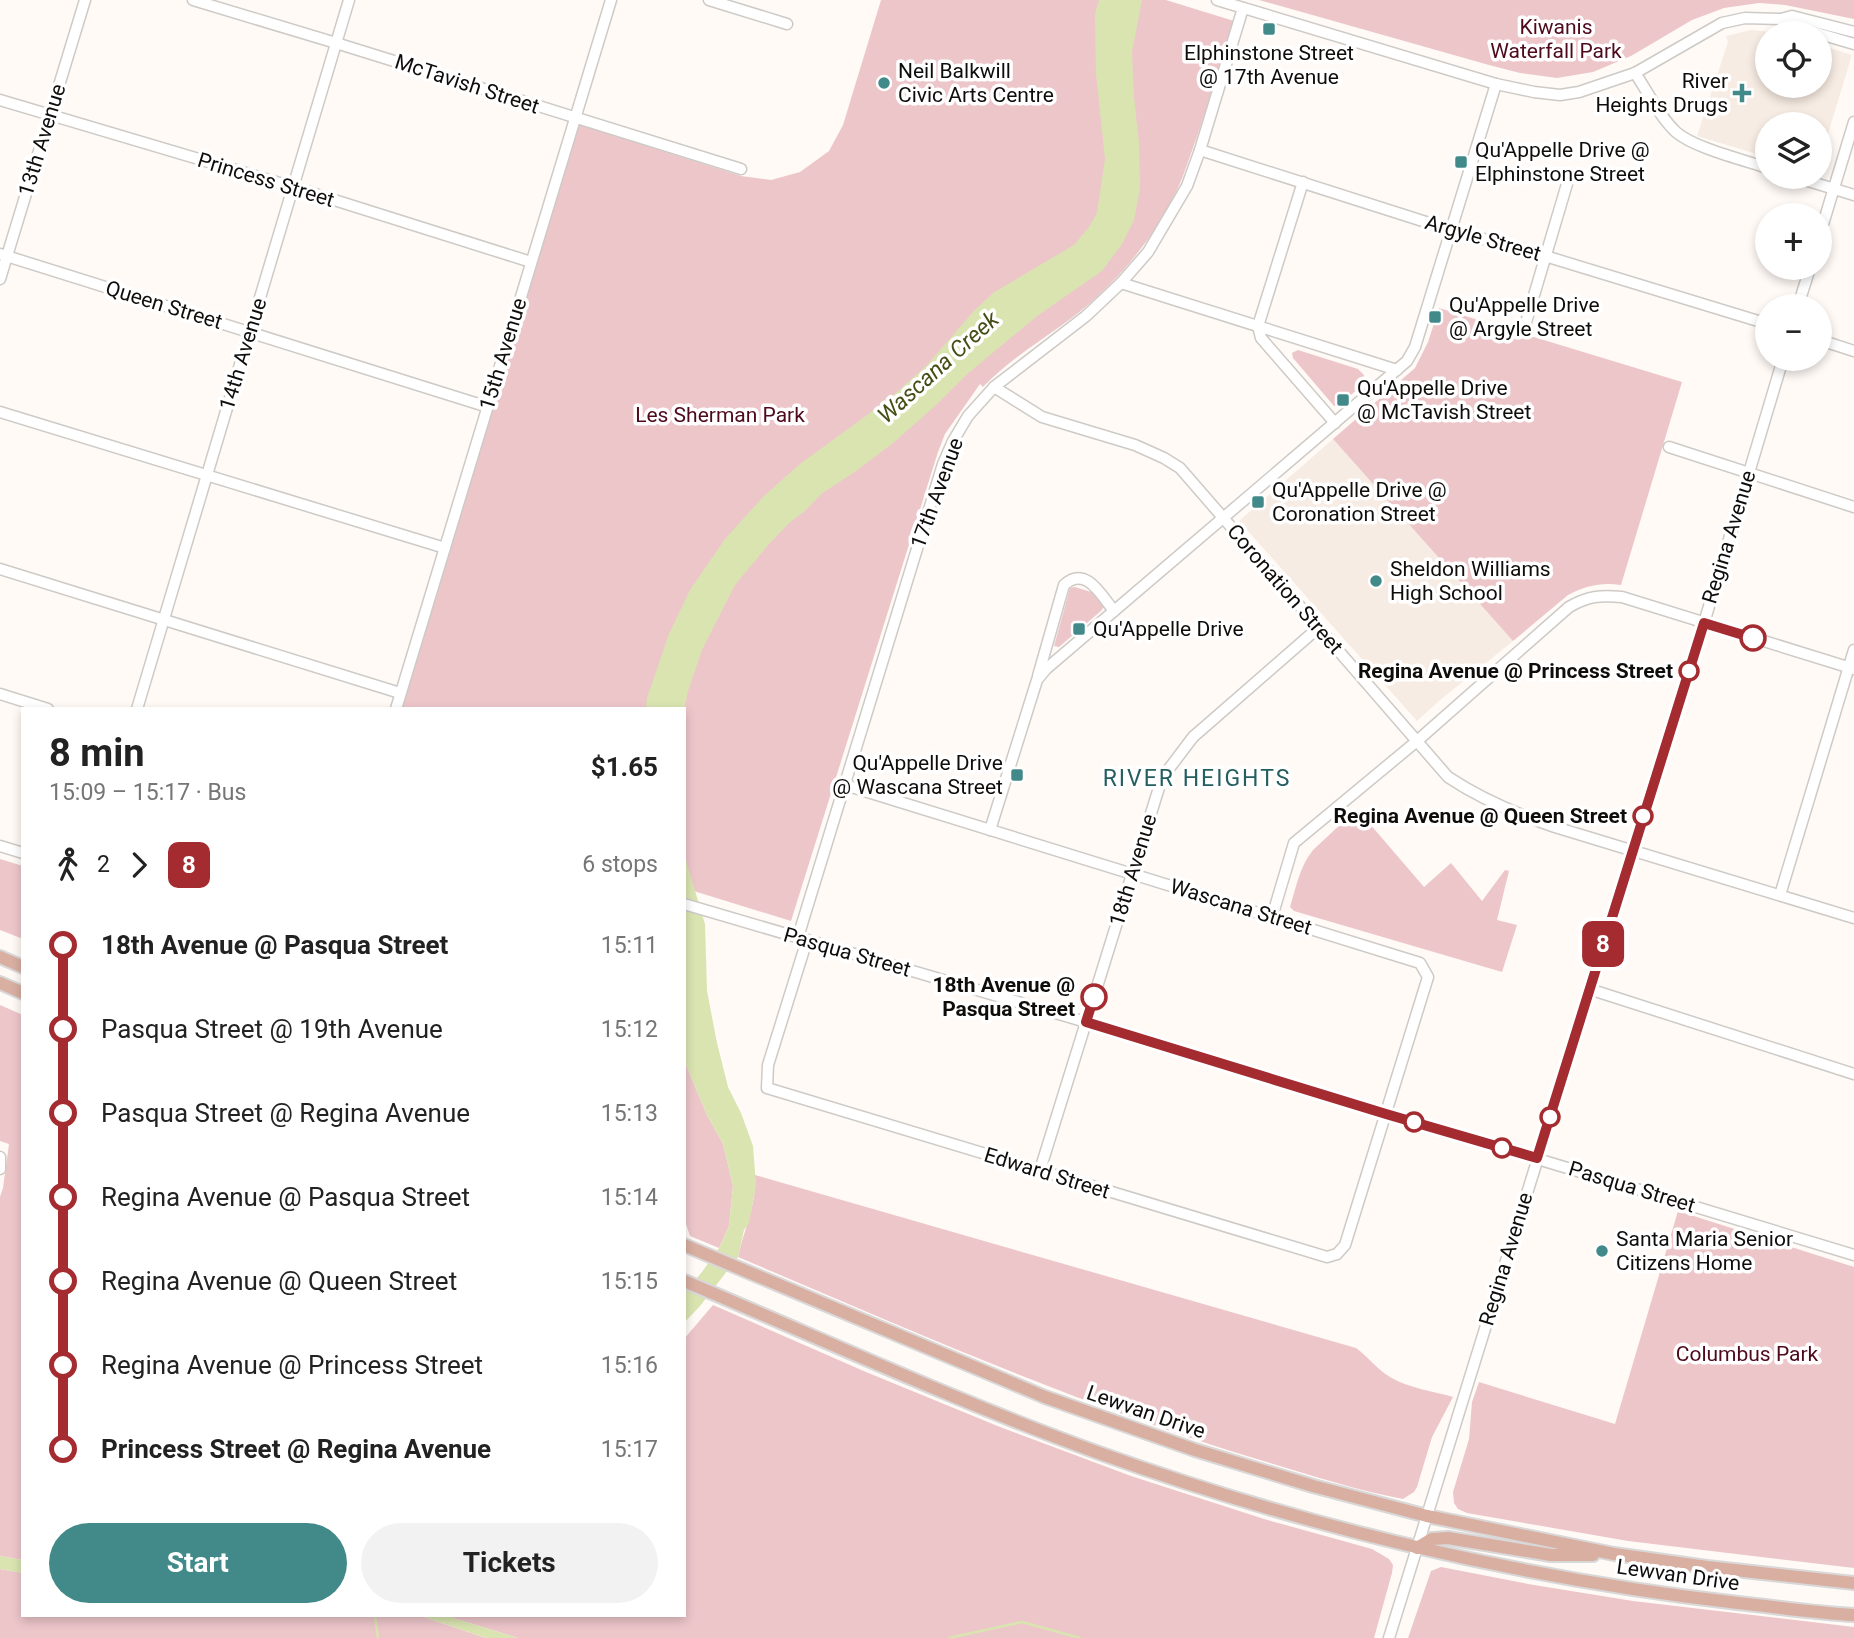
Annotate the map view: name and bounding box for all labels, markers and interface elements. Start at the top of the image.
park label: Kiwanis Waterfall Park [1490,15,1622,63]
marker: Elphinstone Street @ 17th Avenue [1261,21,1277,37]
map controls [1755,21,1832,371]
button: locate [1755,21,1832,98]
place label: Elphinstone Street @ 17th Avenue [1184,41,1354,89]
street label: McTavish Street [392,49,542,119]
place label: Neil Balkwill Civic Arts Centre [898,59,1054,107]
place label: River Heights Drugs [1595,69,1728,117]
marker: Neil Balkwill Civic Arts Centre [876,75,892,91]
street label: 13th Avenue [14,81,70,199]
marker: River Heights Drugs [1734,85,1750,101]
button: layers [1755,112,1832,189]
place label: Qu'Appelle Drive @ Elphinstone Street [1475,138,1650,186]
street label: Princess Street [195,148,337,212]
marker: Qu'Appelle Drive @ Elphinstone Street [1453,154,1469,170]
button: + [1755,203,1832,280]
street label: Argyle Street [1422,210,1544,266]
street label: Queen Street [103,276,225,334]
place label: Qu'Appelle Drive @ Argyle Street [1449,293,1600,341]
button: − [1755,294,1832,371]
street label: 14th Avenue [215,295,271,413]
street label: 15th Avenue [475,295,531,413]
water label: Wascana Creek [872,305,1005,429]
marker: Qu'Appelle Drive @ Argyle Street [1427,309,1443,325]
place label: Qu'Appelle Drive @ McTavish Street [1357,376,1531,424]
marker: Qu'Appelle Drive @ McTavish Street [1335,392,1351,408]
park label: Les Sherman Park [635,403,805,427]
street label: 17th Avenue [906,434,968,552]
street label: Regina Avenue [1697,468,1761,606]
place label: Qu'Appelle Drive @ Coronation Street [1272,478,1447,526]
marker: Qu'Appelle Drive @ Coronation Street [1250,494,1266,510]
street label: Coronation Street [1222,519,1348,659]
place label: Sheldon Williams High School [1390,557,1551,605]
marker: Sheldon Williams High School [1368,573,1384,589]
place label: Qu'Appelle Drive [1093,617,1244,641]
marker: Qu'Appelle Drive [1071,621,1087,637]
unlabelled marker [1740,625,1766,651]
place label: Regina Avenue @ Princess Street [1358,659,1673,683]
marker: Regina Avenue @ Princess Street [1679,661,1699,681]
text: 8 min [49,731,145,775]
place label: Qu'Appelle Drive @ Wascana Street [832,751,1003,799]
text: $1.65 [591,752,658,782]
district label: RIVER HEIGHTS [1103,765,1291,792]
marker: Qu'Appelle Drive @ Wascana Street [1009,767,1025,783]
text: 15:09 – 15:17 · Bus [49,779,246,806]
place label: Regina Avenue @ Queen Street [1334,804,1627,828]
marker: Regina Avenue @ Queen Street [1633,806,1653,826]
street label: 18th Avenue [1105,811,1161,929]
icon: walk [49,846,87,884]
icon: forward [120,846,158,884]
text: 2 [97,851,110,878]
text: 8 [182,851,196,879]
text: 6 stops [582,851,658,878]
street label: Wascana Street [1167,874,1315,940]
line badge: 8 [1580,921,1626,967]
street label: Pasqua Street [781,922,913,982]
text: 18th Avenue @ Pasqua Street [101,930,448,960]
text: 8 [1596,930,1610,958]
text: 15:11 [601,932,658,959]
place label: 18th Avenue @ Pasqua Street [932,973,1075,1021]
marker: 18th Avenue @ Pasqua Street [1081,984,1107,1010]
text: Pasqua Street @ 19th Avenue [101,1014,443,1044]
text: 15:12 [601,1016,658,1043]
text: Pasqua Street @ Regina Avenue [101,1098,470,1128]
text: 15:13 [601,1100,658,1127]
unlabelled marker [1540,1107,1560,1127]
unlabelled marker [1404,1112,1424,1132]
unlabelled marker [1492,1138,1512,1158]
street label: Edward Street [981,1142,1113,1204]
street label: Pasqua Street [1566,1156,1698,1218]
text: Regina Avenue @ Pasqua Street [101,1182,470,1212]
text: 15:14 [601,1184,658,1211]
street label: Regina Avenue [1474,1190,1538,1328]
place label: Santa Maria Senior Citizens Home [1616,1227,1793,1275]
marker: Santa Maria Senior Citizens Home [1594,1243,1610,1259]
text: Regina Avenue @ Queen Street [101,1266,457,1296]
text: 15:15 [601,1268,658,1295]
park label: Columbus Park [1676,1342,1819,1366]
text: Regina Avenue @ Princess Street [101,1350,483,1380]
text: 15:16 [601,1352,658,1379]
street label: Lewvan Drive [1084,1381,1208,1443]
text: Princess Street @ Regina Avenue [101,1434,491,1464]
text: 15:17 [601,1436,658,1463]
button: Start [49,1523,347,1603]
button: Tickets [361,1523,658,1603]
street label: Lewvan Drive [1615,1555,1741,1595]

